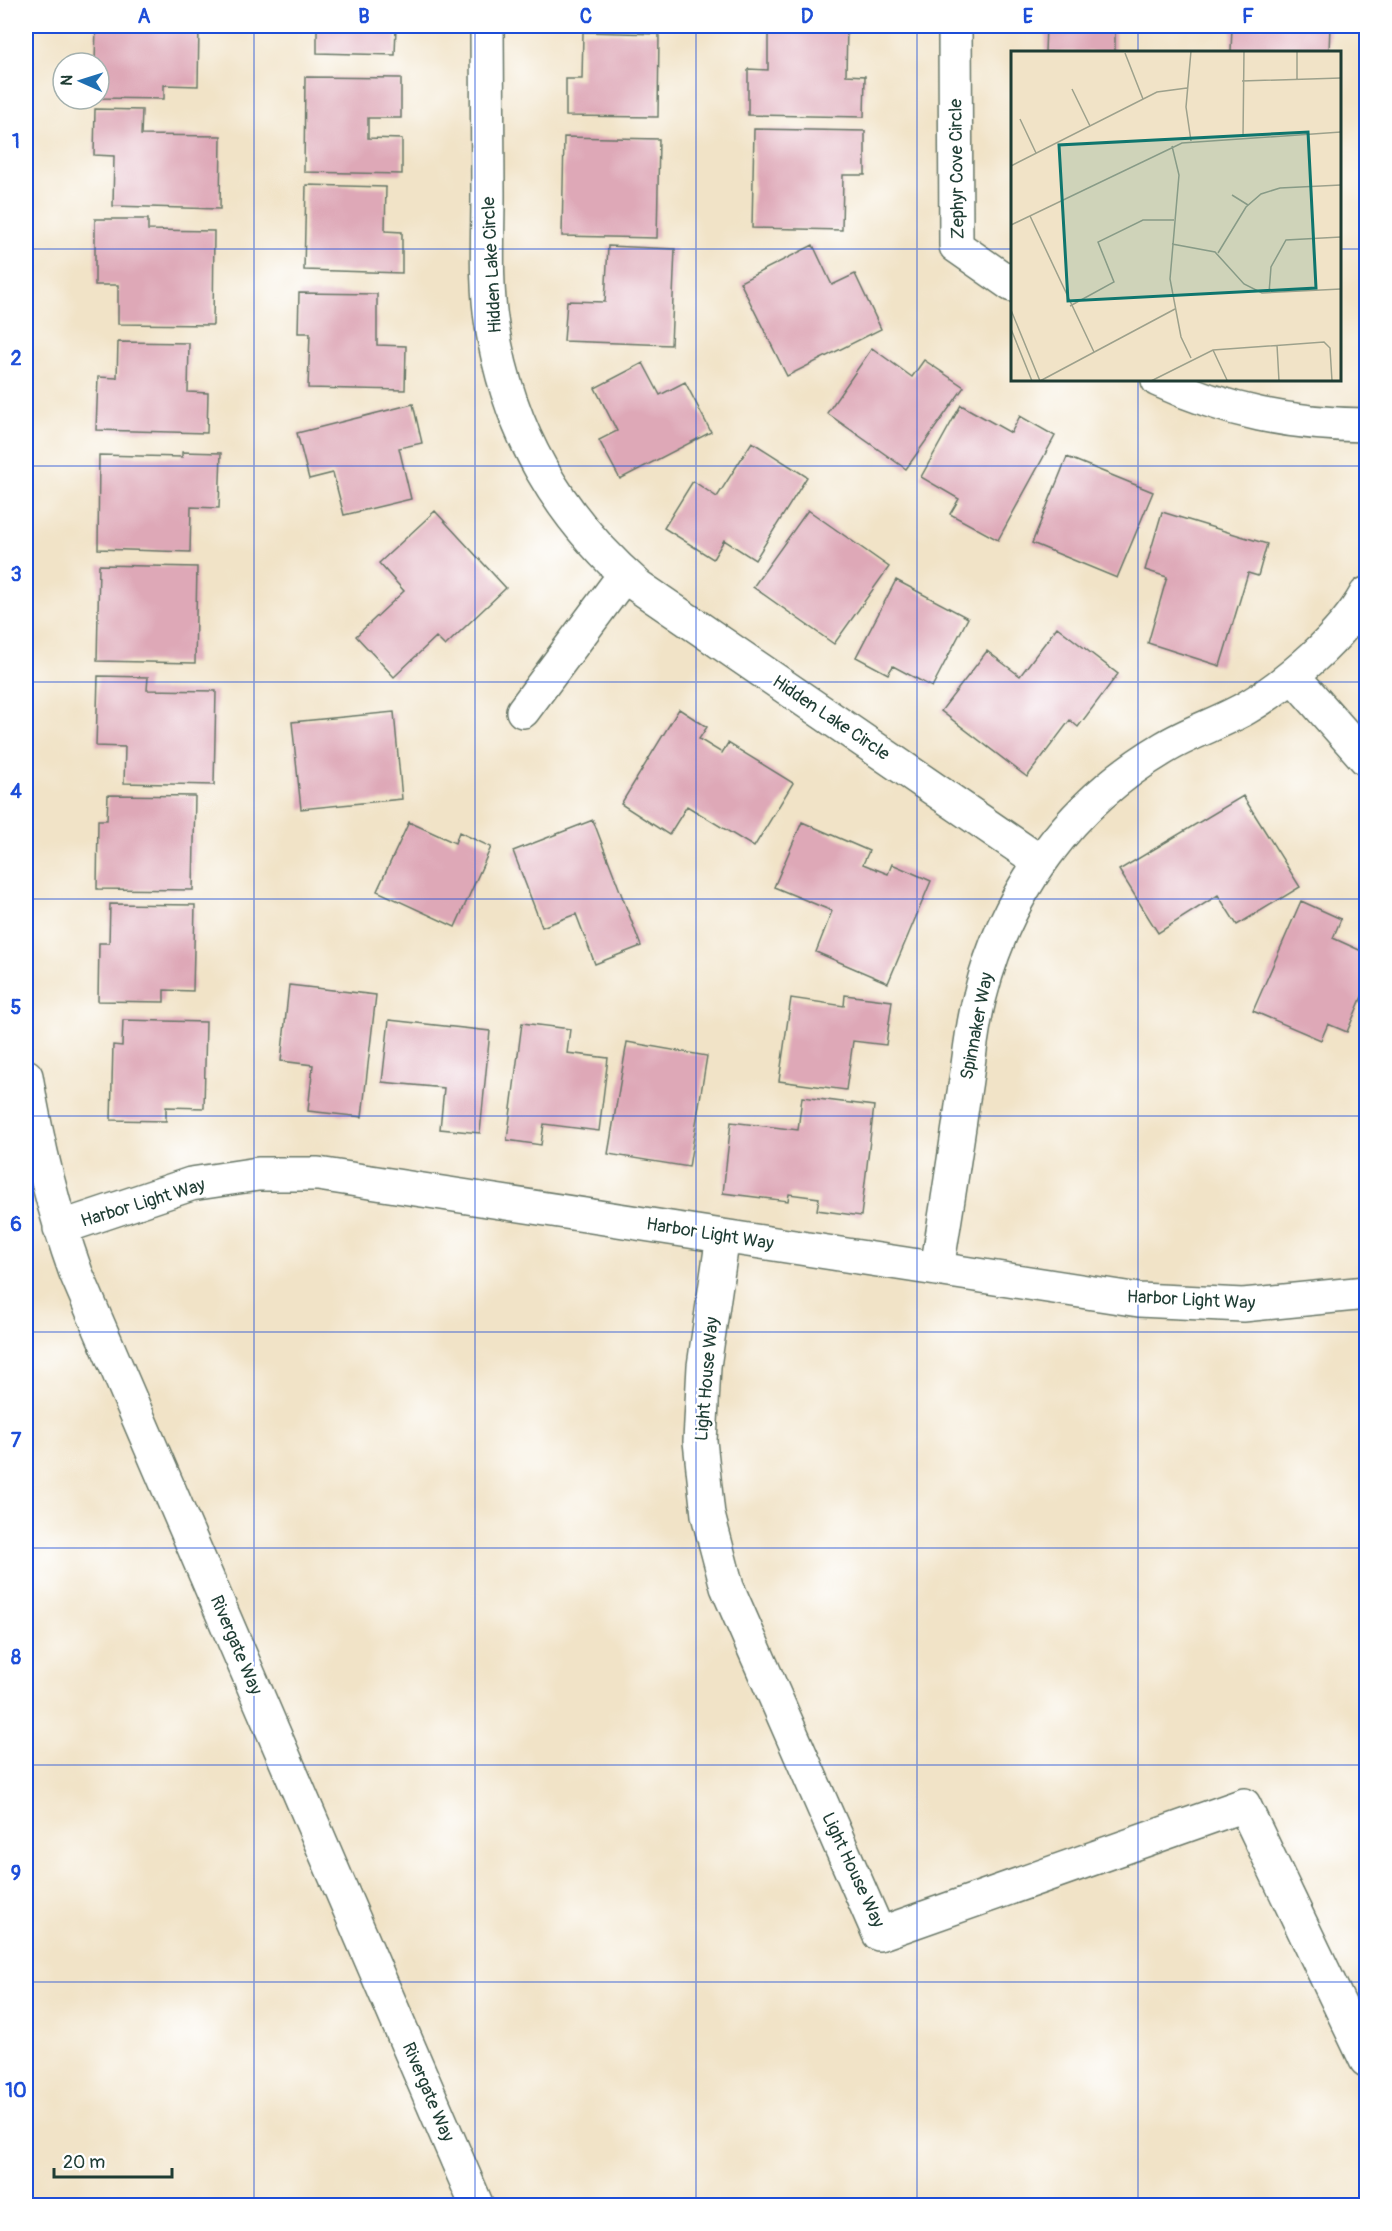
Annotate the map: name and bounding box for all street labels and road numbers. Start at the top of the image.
street label: Zephyr Cove Circle [944,98,970,240]
street label: Hidden Lake Circle [477,196,507,334]
street label: Hidden Lake Circle [768,670,894,766]
street label: Spinnaker Way [955,970,999,1082]
street label: Harbor Light Way [78,1173,208,1233]
street label: Harbor Light Way [645,1213,776,1255]
street label: Harbor Light Way [1126,1285,1256,1315]
street label: Light House Way [690,1316,724,1442]
street label: Rivergate Way [205,1592,267,1699]
street label: Light House Way [816,1809,890,1932]
street label: Rivergate Way [397,2039,459,2146]

